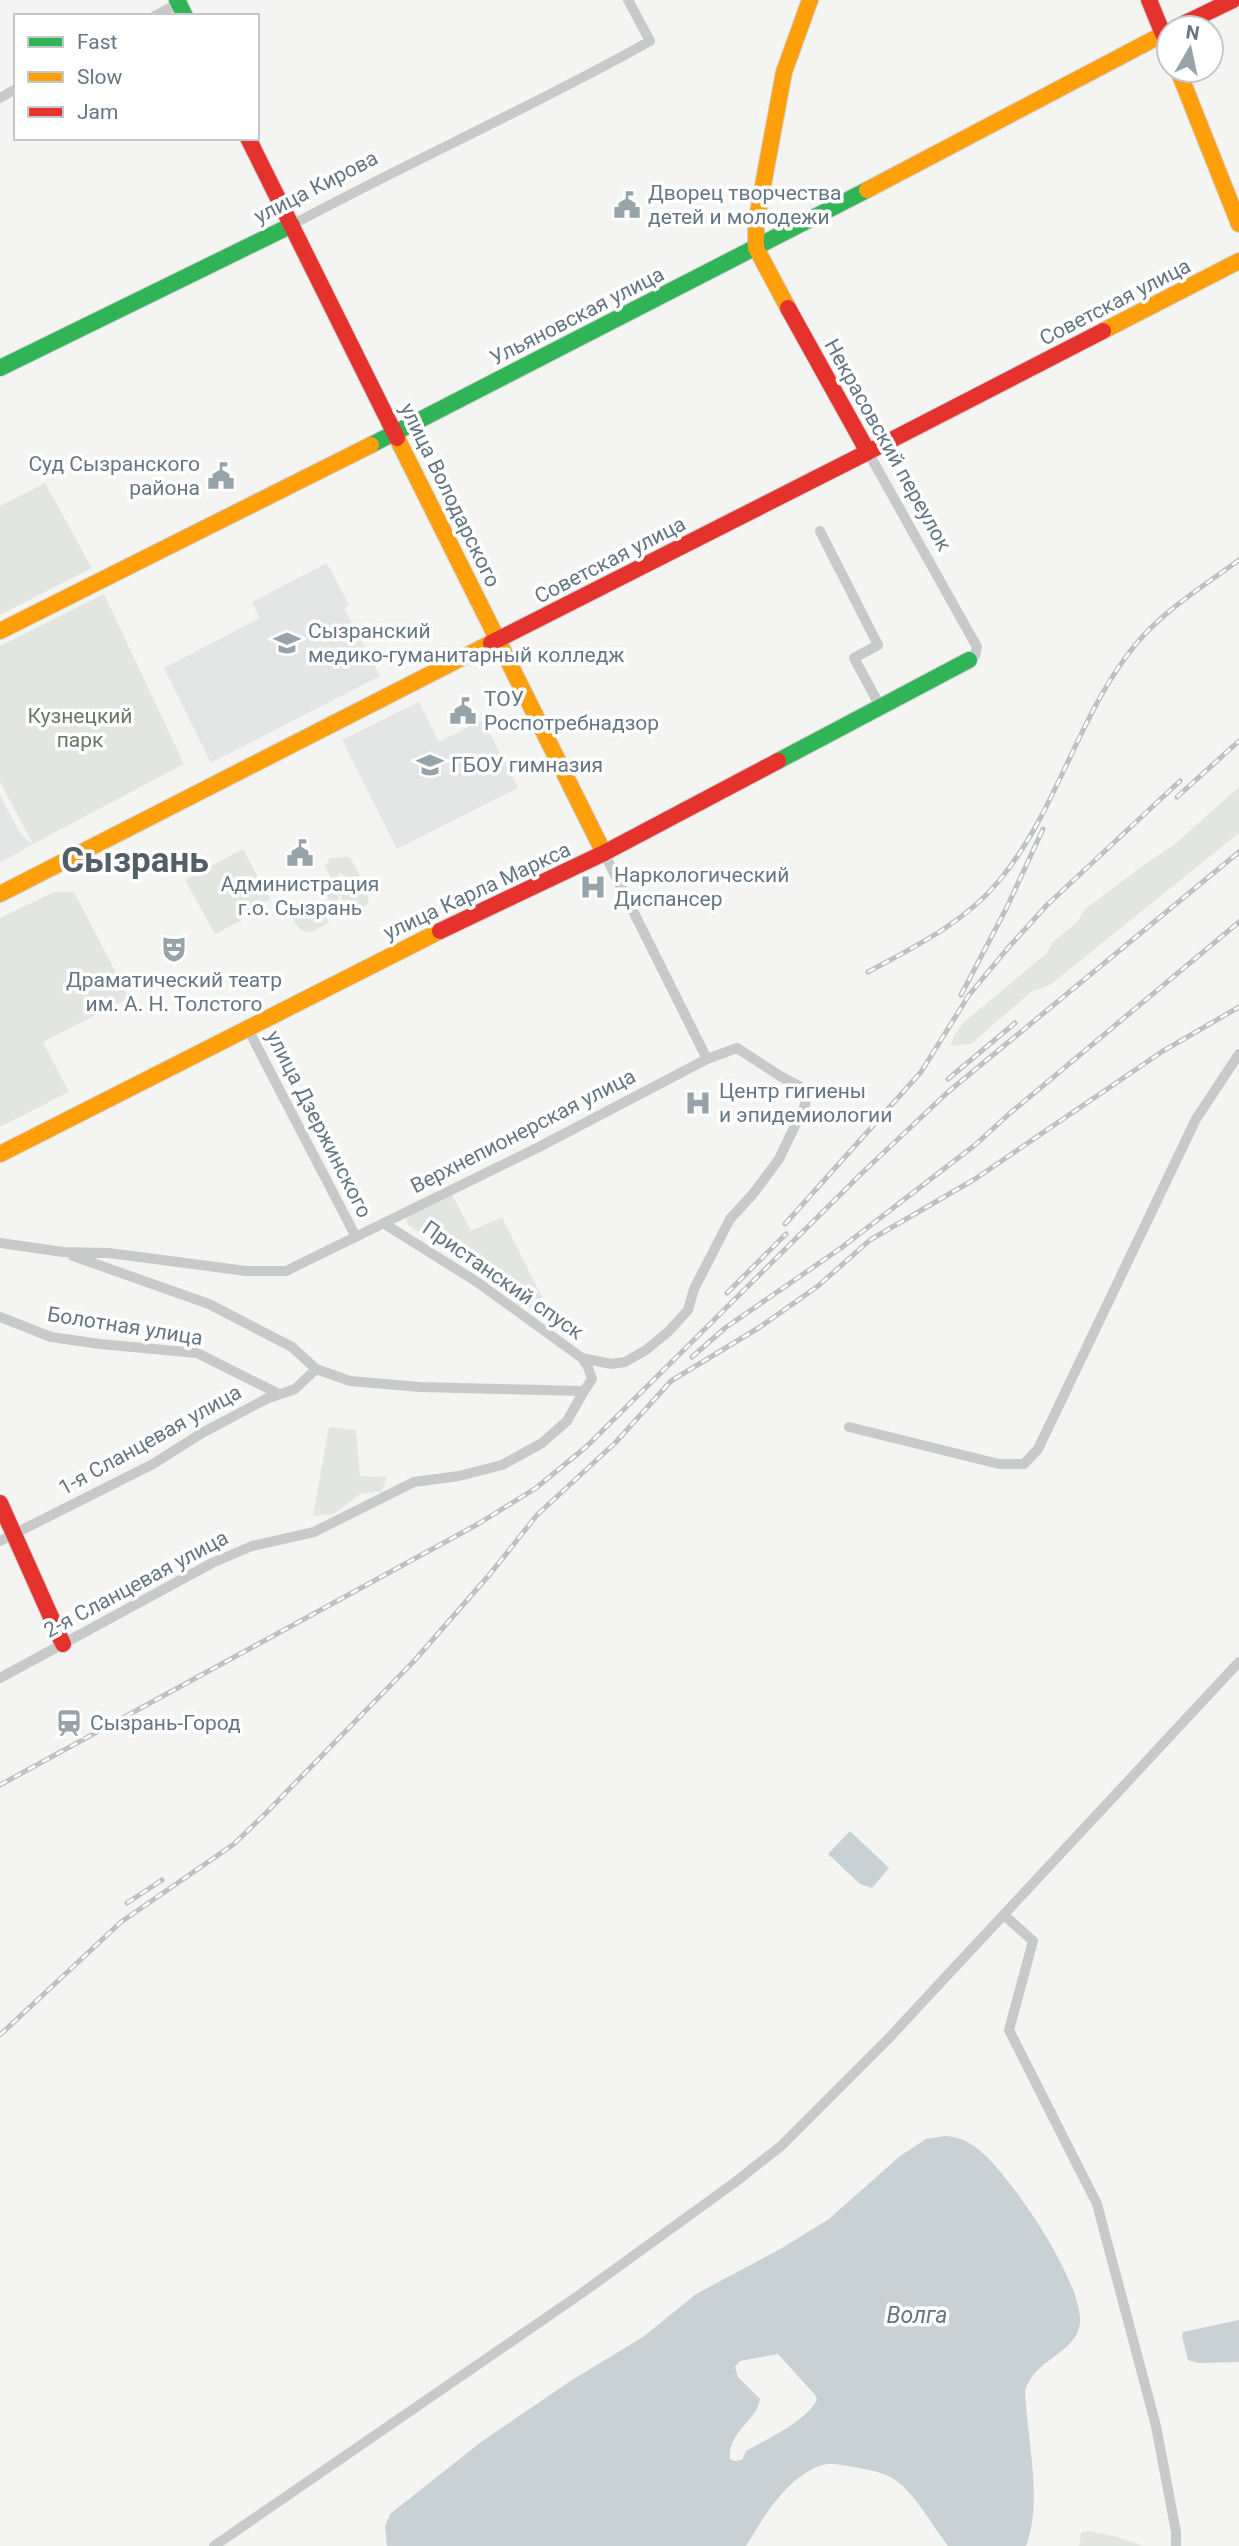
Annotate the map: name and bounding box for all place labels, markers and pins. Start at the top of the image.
place label: Дворец творчества детей и молодежи [648,181,841,229]
public building icon: Дворец творчества детей и молодежи [612,190,642,220]
place label: Суд Сызранского района [28,452,200,500]
public building icon: Суд Сызранского района [206,461,236,491]
place label: Сызранский медико-гуманитарный колледж [308,619,624,667]
school or university icon: Сызранский медико-гуманитарный колледж [272,628,302,658]
place label: ТОУ Роспотребнадзор [484,687,659,735]
public building icon: ТОУ Роспотребнадзор [448,696,478,726]
school or university icon: ГБОУ гимназия [415,750,445,780]
place label: ГБОУ гимназия [451,753,603,777]
public building icon: Администрация г.о. Сызрань [285,838,315,868]
place label: Наркологический Диспансер [614,863,789,911]
place label: Администрация г.о. Сызрань [221,872,379,920]
hospital icon: Наркологический Диспансер [578,872,608,902]
theatre icon: Драматический театр им. А. Н. Толстого [159,934,189,964]
place label: Драматический театр им. А. Н. Толстого [66,968,282,1016]
place label: Центр гигиены и эпидемиологии [719,1079,892,1127]
hospital icon: Центр гигиены и эпидемиологии [683,1088,713,1118]
station icon: Сызрань-Город [54,1708,84,1738]
place label: Сызрань-Город [90,1711,241,1735]

